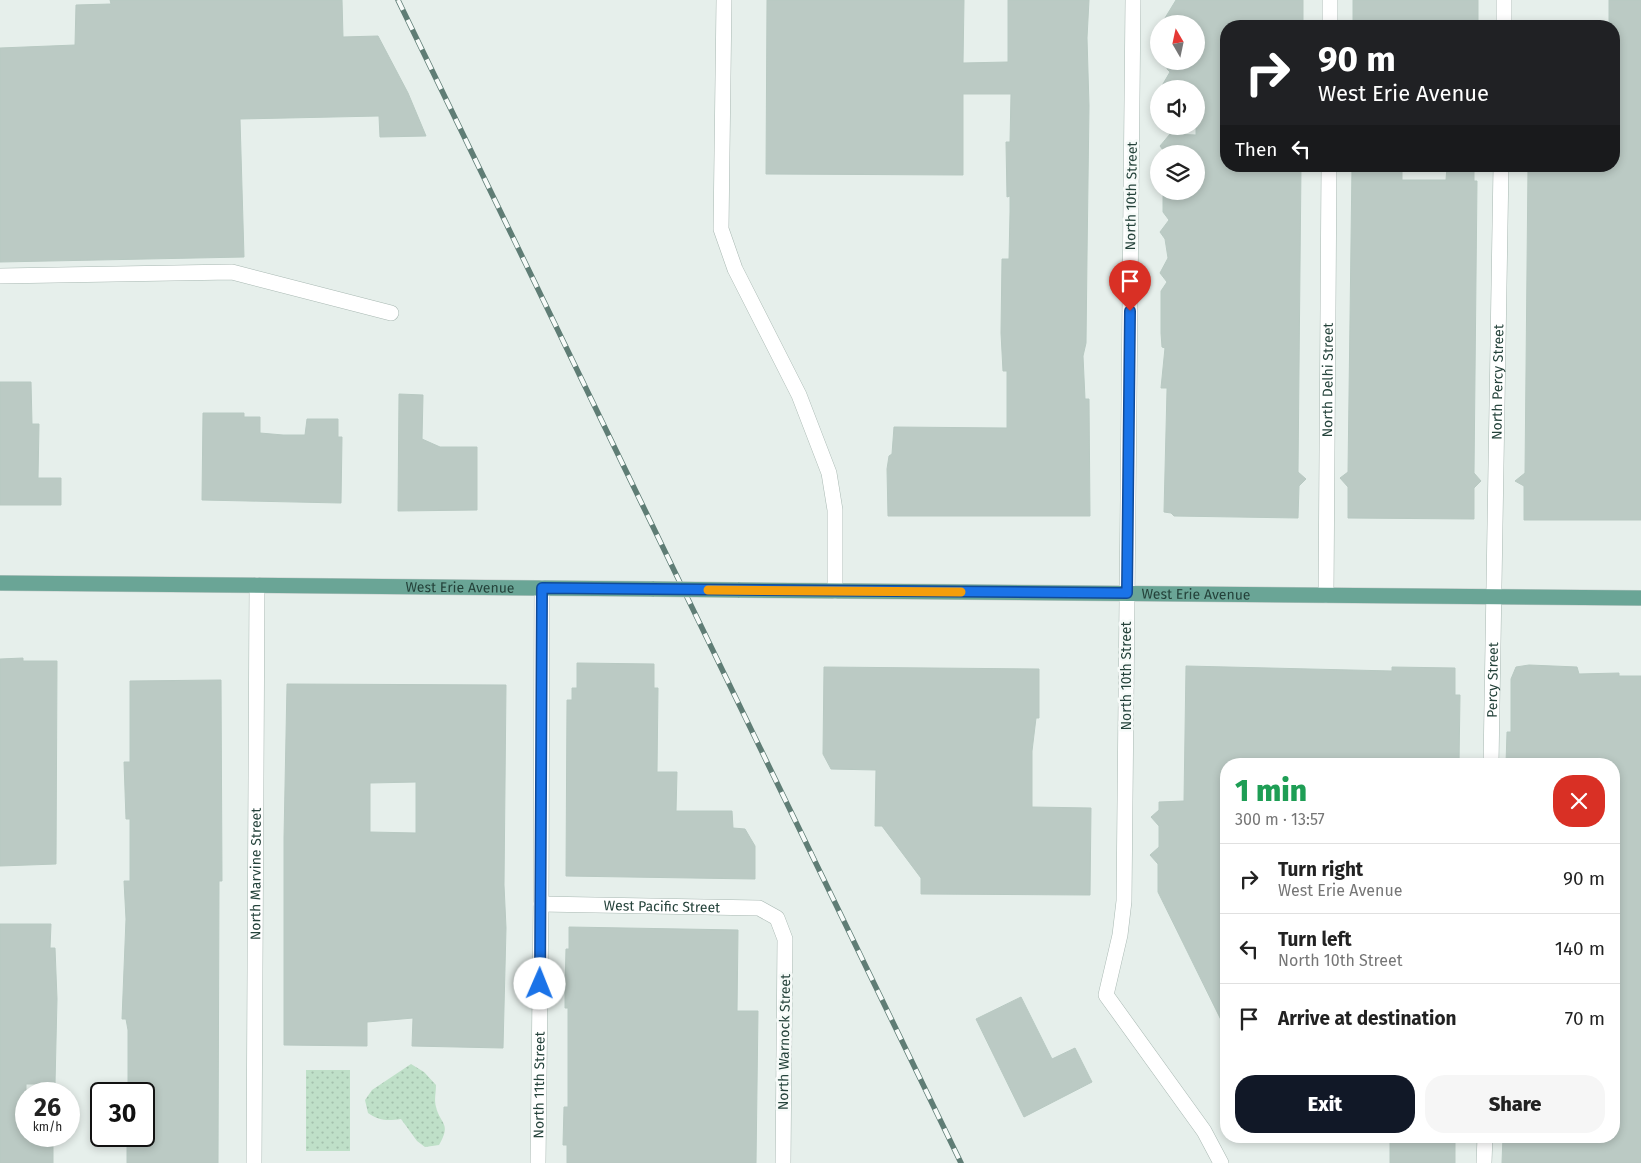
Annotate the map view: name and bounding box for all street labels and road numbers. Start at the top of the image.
street label: North 10th Street [1122,140,1141,251]
street label: North Delhi Street [1319,322,1337,437]
street label: North Percy Street [1488,323,1507,440]
street label: West Erie Avenue [405,579,515,597]
street label: West Erie Avenue [1141,586,1251,604]
street label: North 10th Street [1118,621,1135,730]
street label: Percy Street [1484,641,1502,718]
street label: North Marvine Street [247,807,265,940]
street label: West Pacific Street [604,897,721,916]
street label: North Warnock Street [775,973,794,1110]
street label: North 11th Street [530,1030,549,1139]

